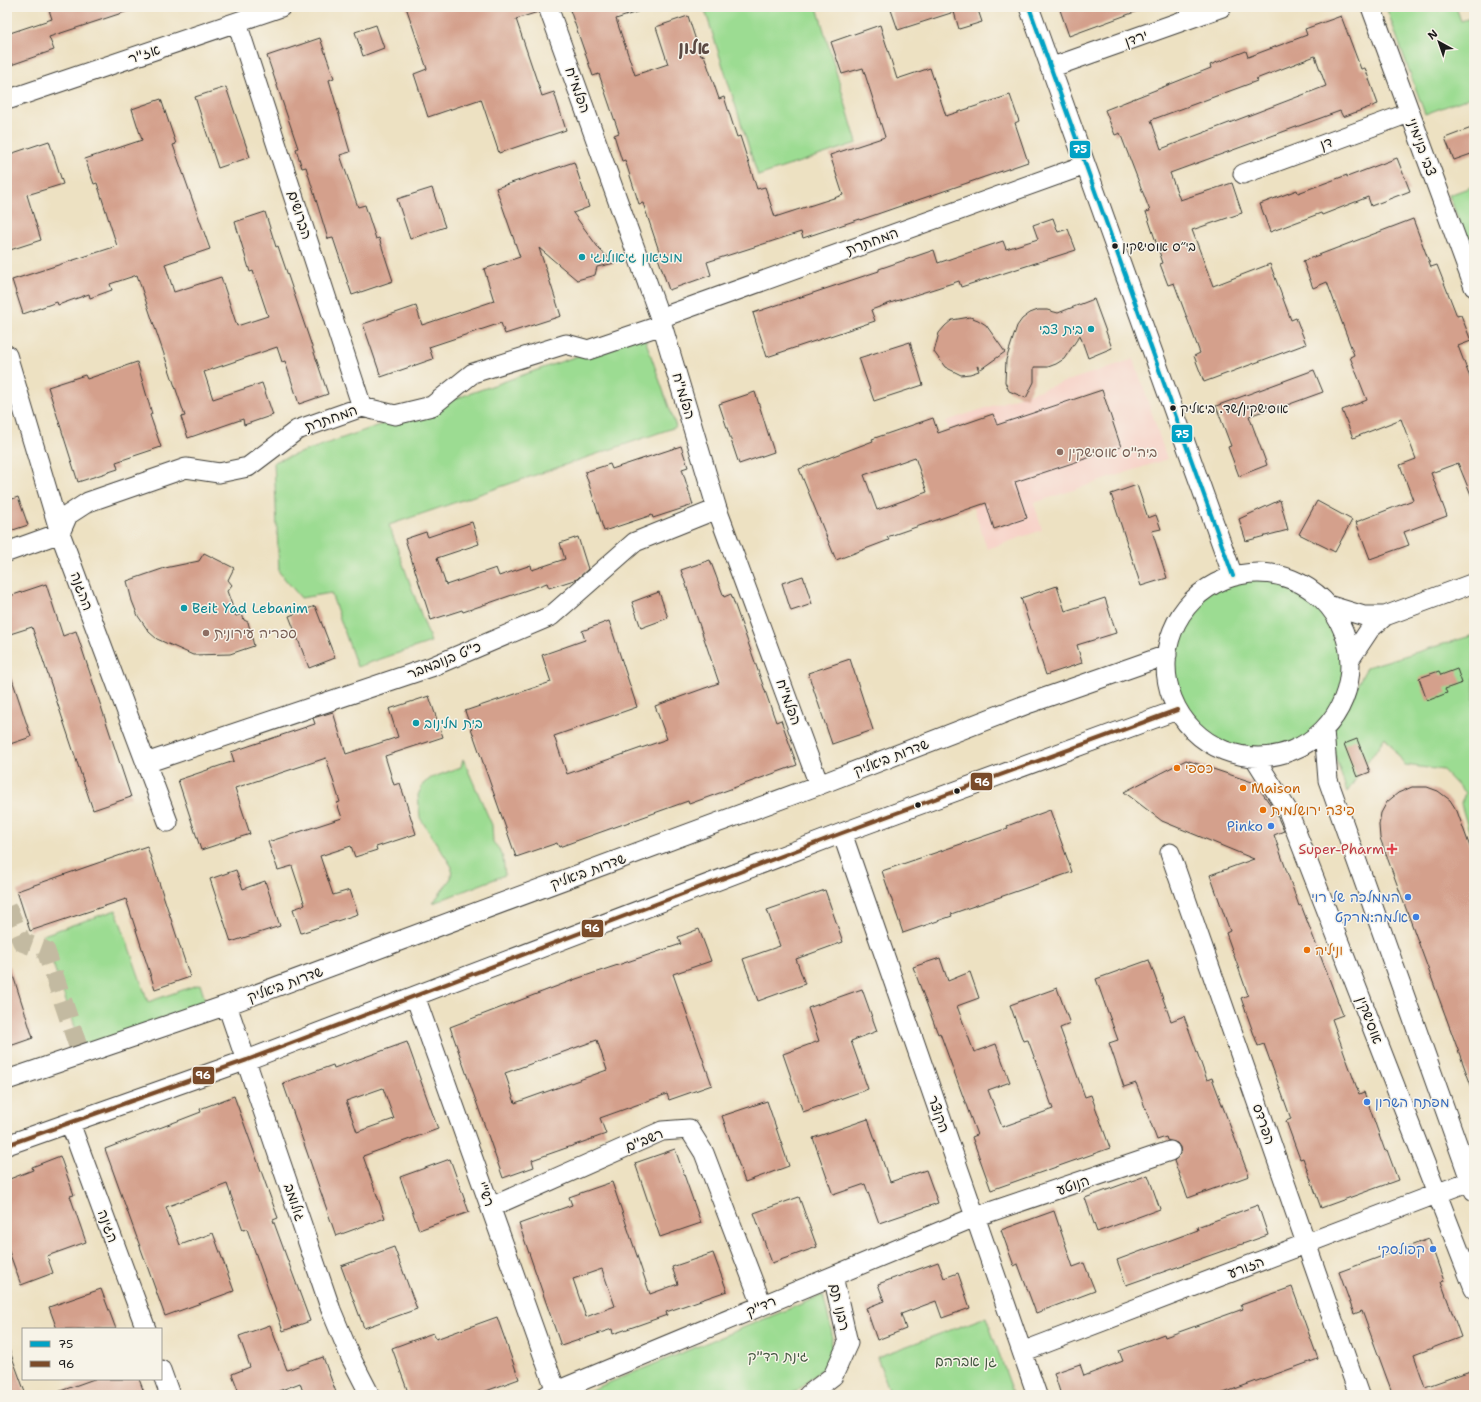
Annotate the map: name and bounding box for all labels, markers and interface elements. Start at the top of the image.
north arrow [1419,22,1459,62]
street label: ירדן [1122,26,1150,50]
text: N [1425,26,1441,43]
district label: אלון [678,36,710,60]
street label: אז"ר [126,40,163,68]
street label: הפלמ"ח [561,64,595,116]
street label: צבי בנימיני [1403,116,1441,178]
street label: דן [1317,132,1335,154]
line badge: 75 [1069,140,1091,159]
text: 75 [1073,142,1087,157]
street label: הברושים [284,188,316,242]
street label: המחתרת [843,223,901,259]
place label: בי״ס אוסישקין [1122,238,1196,255]
marker: בי״ס אוסישקין [1110,241,1120,251]
place label: מוזיאון גיאולוגי [590,248,683,266]
marker: מוזיאון גיאולוגי [577,252,587,262]
place label: בית צבי [1039,320,1083,338]
marker: בית צבי [1086,324,1096,334]
street label: הפלמ"ח [668,370,700,422]
place label: אוסישקין/שד. ביאליק [1180,400,1289,417]
street label: המחתרת [302,401,360,435]
marker: אוסישקין/שד. ביאליק [1168,403,1178,413]
line badge: 75 [1171,424,1193,443]
text: 75 [1175,427,1189,442]
place label: ביה"ס אוסישקין [1068,443,1157,461]
marker: ביה"ס אוסישקין [1055,447,1065,457]
street label: ההגנה [67,569,97,613]
place label: Beit Yad Lebanim [192,599,308,617]
marker: Beit Yad Lebanim [179,603,189,613]
place label: ספריה עירונית [214,624,297,642]
marker: ספריה עירונית [201,628,211,638]
street label: כ"ט בנובמבר [404,637,484,683]
street label: הפלמ"ח [772,676,806,728]
place label: בית מלינוב [424,714,483,732]
marker: בית מלינוב [411,718,421,728]
street label: שדרות ביאליק [851,734,932,780]
place label: כספי [1185,759,1213,777]
marker: כספי [1172,763,1182,773]
line badge: 96 [970,772,993,791]
text: 96 [974,775,990,790]
place label: Maison [1251,779,1301,797]
marker: Maison [1238,783,1248,793]
unlabelled marker [952,786,962,796]
unlabelled marker [913,800,923,810]
place label: פיצה ירושלמית [1270,801,1355,819]
marker: פיצה ירושלמית [1258,805,1268,815]
place label: Pinko [1227,817,1263,835]
marker: Pinko [1266,821,1276,831]
place label: Super-Pharm [1299,840,1384,858]
marker: Super-Pharm [1387,844,1397,854]
street label: שדרות ביאליק [547,849,629,893]
place label: הממלכה של רוי [1311,888,1400,906]
marker: הממלכה של רוי [1403,892,1413,902]
place label: אלמה:מרקט [1335,908,1408,926]
marker: אלמה:מרקט [1411,912,1421,922]
line badge: 96 [581,919,604,938]
text: 96 [584,921,600,936]
place label: וניליה [1315,941,1343,959]
marker: וניליה [1302,945,1312,955]
street label: שדרות ביאליק [244,962,326,1006]
street label: אוסישקין [1353,994,1387,1046]
line badge: 96 [192,1066,215,1085]
text: 96 [195,1068,211,1083]
street label: הקוצר [924,1093,954,1135]
place label: מפתח השרון [1375,1093,1450,1111]
marker: מפתח השרון [1362,1097,1372,1107]
street label: הפרדס [1249,1101,1279,1147]
street label: רשב"ם [622,1124,666,1156]
street label: הנוטע [1054,1171,1092,1199]
street label: רש"י [473,1179,499,1209]
street label: גולומב [280,1181,310,1223]
street label: הגינה [94,1207,122,1245]
place label: קפולסקי [1378,1240,1425,1258]
marker: קפולסקי [1428,1244,1438,1254]
street label: הזורע [1225,1252,1267,1282]
street label: רבנו תם [826,1282,854,1332]
street label: רד"ק [743,1292,779,1320]
legend [22,1328,162,1380]
text: 75 [58,1336,73,1352]
park label: גינת רד"ק [748,1347,809,1365]
park label: גן אברהם [935,1352,997,1370]
text: 96 [58,1356,75,1372]

